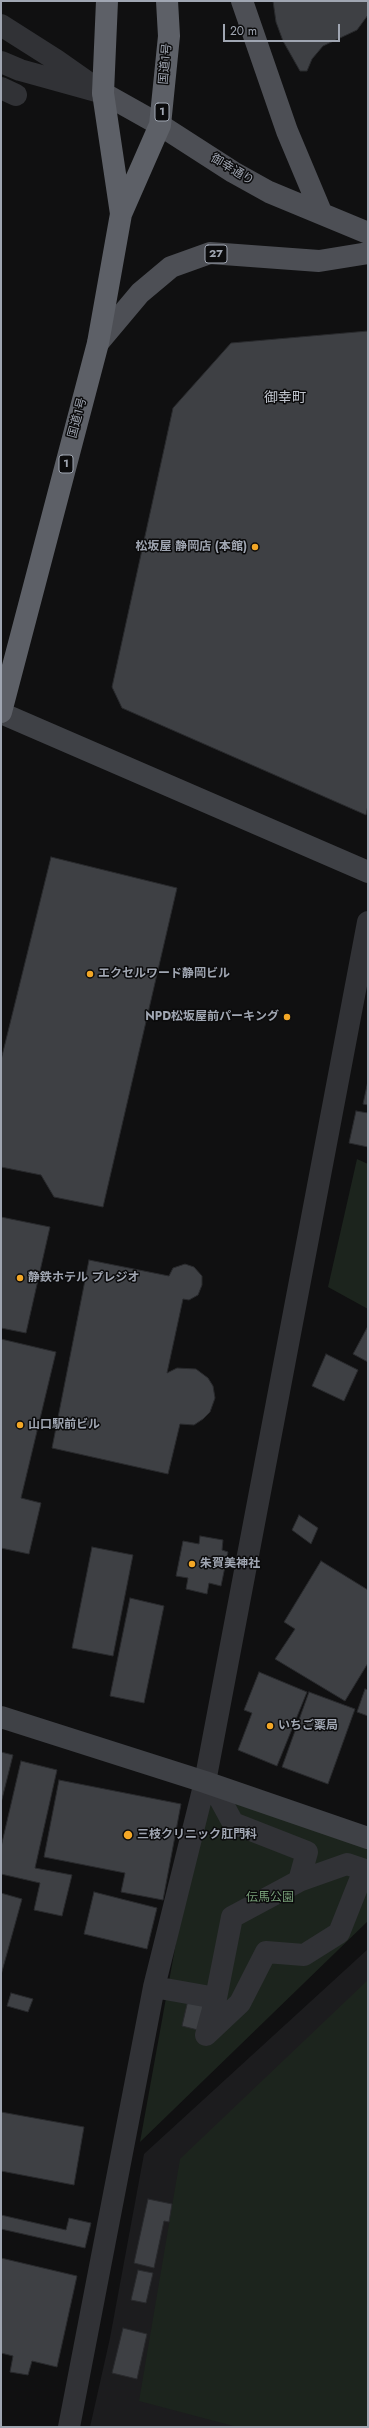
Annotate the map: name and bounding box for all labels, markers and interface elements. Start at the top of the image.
scale bar [225,16,342,42]
text: 20 m [230,22,257,40]
street label: 国道1号 [157,43,175,85]
road number: 1 [155,103,169,121]
street label: 御幸通り [208,151,256,189]
road number: 27 [205,245,227,263]
district label: 御幸町 [264,391,306,407]
street label: 国道1号 [66,396,90,440]
road number: 1 [59,455,73,473]
place label: 松坂屋 静岡店 (本館) [136,540,247,554]
marker: 松坂屋 静岡店 (本館) [250,542,260,552]
place label: エクセルワード静岡ビル [98,967,230,981]
marker: エクセルワード静岡ビル [85,969,95,979]
place label: NPD松坂屋前パーキング [145,1010,279,1024]
marker: NPD松坂屋前パーキング [282,1012,292,1022]
place label: 静鉄ホテル プレジオ [28,1271,140,1285]
marker: 静鉄ホテル プレジオ [15,1273,25,1283]
place label: 山口駅前ビル [28,1418,100,1432]
marker: 山口駅前ビル [15,1420,25,1430]
place label: 朱賀美神社 [200,1557,260,1571]
marker: 朱賀美神社 [187,1559,197,1569]
place label: いちご薬局 [278,1719,338,1733]
marker: いちご薬局 [265,1721,275,1731]
place label: 三枝クリニック肛門科 [137,1828,257,1842]
marker: 三枝クリニック肛門科 [122,1829,134,1841]
park label: 伝馬公園 [246,1891,294,1905]

